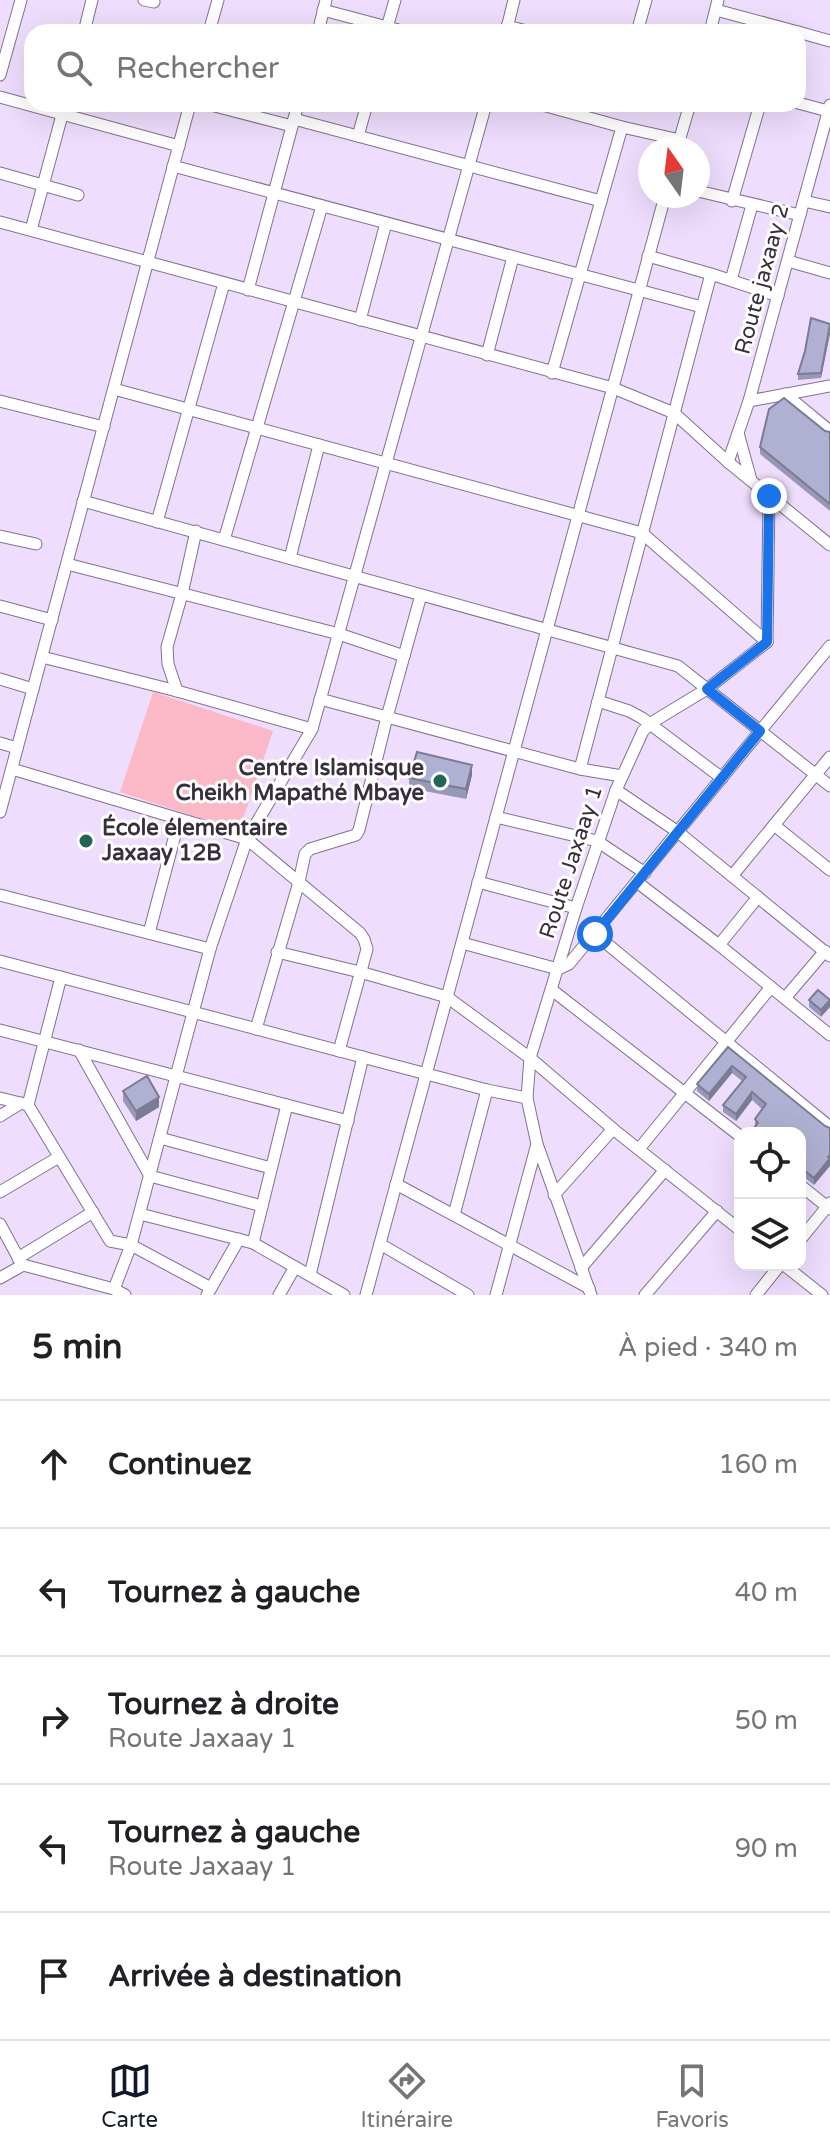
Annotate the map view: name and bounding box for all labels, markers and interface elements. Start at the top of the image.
search box [24,24,806,112]
icon: search [52,46,96,90]
text: Rechercher [116,50,279,87]
north arrow [638,136,710,208]
street label: Route jaxaay 2 [729,201,795,357]
route end [751,478,787,514]
place label: Centre Islamisque Cheikh Mapathé Mbaye [176,755,424,806]
marker: Centre Islamisque Cheikh Mapathé Mbaye [431,772,449,790]
street label: Route Jaxaay 1 [534,782,608,942]
place label: École élementaire Jaxaay 12B [101,814,287,866]
marker: École élementaire Jaxaay 12B [77,832,95,850]
route start [577,916,613,952]
map controls [734,1127,806,1271]
button: locate [734,1127,806,1199]
button: layers [734,1199,806,1271]
text: 5 min [32,1327,123,1368]
text: À pied · 340 m [618,1332,798,1363]
icon: ahead [32,1442,76,1486]
text: Continuez [108,1446,252,1483]
text: 160 m [718,1449,798,1480]
icon: left [32,1570,76,1614]
text: Tournez à gauche [108,1574,360,1611]
text: 40 m [735,1577,798,1608]
text: Tournez à droite [108,1686,339,1723]
icon: right [32,1698,76,1742]
text: 50 m [735,1705,798,1736]
text: Route Jaxaay 1 [108,1723,296,1754]
text: Tournez à gauche [108,1814,360,1851]
icon: left [32,1826,76,1870]
text: 90 m [735,1833,798,1864]
text: Route Jaxaay 1 [108,1851,296,1882]
icon: arrive [32,1954,76,1998]
text: Arrivée à destination [108,1958,402,1995]
tab: Carte [101,2059,158,2133]
tab: Itinéraire [361,2059,453,2133]
tab: Favoris [656,2059,729,2133]

